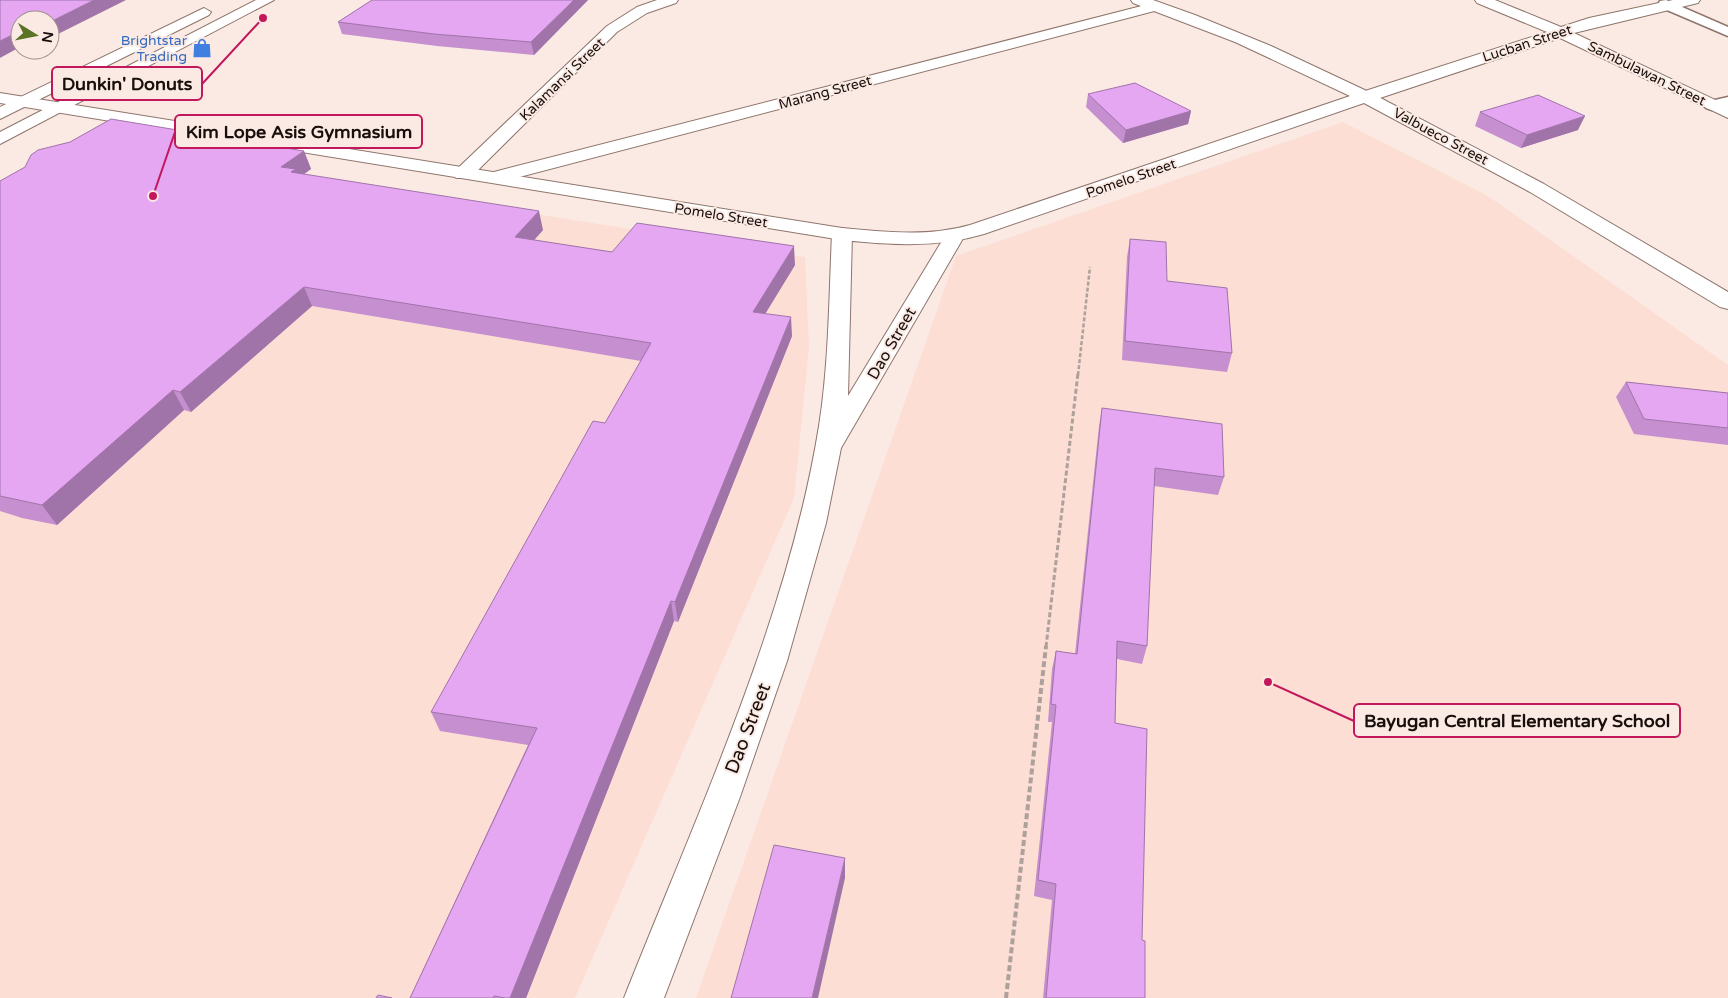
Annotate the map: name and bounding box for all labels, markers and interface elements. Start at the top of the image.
north arrow [10,10,60,60]
street label: Lucban Street [1480,21,1575,66]
text: N [38,30,57,44]
place label: Brightstar Trading [121,32,188,65]
street label: Kalamansi Street [516,34,609,124]
shop icon: Brightstar Trading [191,37,213,59]
street label: Sambulawan Street [1585,38,1709,110]
callout: Dunkin' Donuts [52,67,202,100]
street label: Marang Street [777,72,874,113]
text: Dunkin' Donuts [62,73,193,95]
street label: Valbueco Street [1390,104,1492,169]
callout: Kim Lope Asis Gymnasium [175,115,422,148]
text: Kim Lope Asis Gymnasium [186,121,412,143]
street label: Pomelo Street [1084,155,1179,202]
street label: Pomelo Street [673,200,769,231]
street label: Dao Street [863,304,921,383]
street label: Dao Street [721,680,775,777]
callout: Bayugan Central Elementary School [1354,704,1680,737]
text: Bayugan Central Elementary School [1364,710,1670,732]

